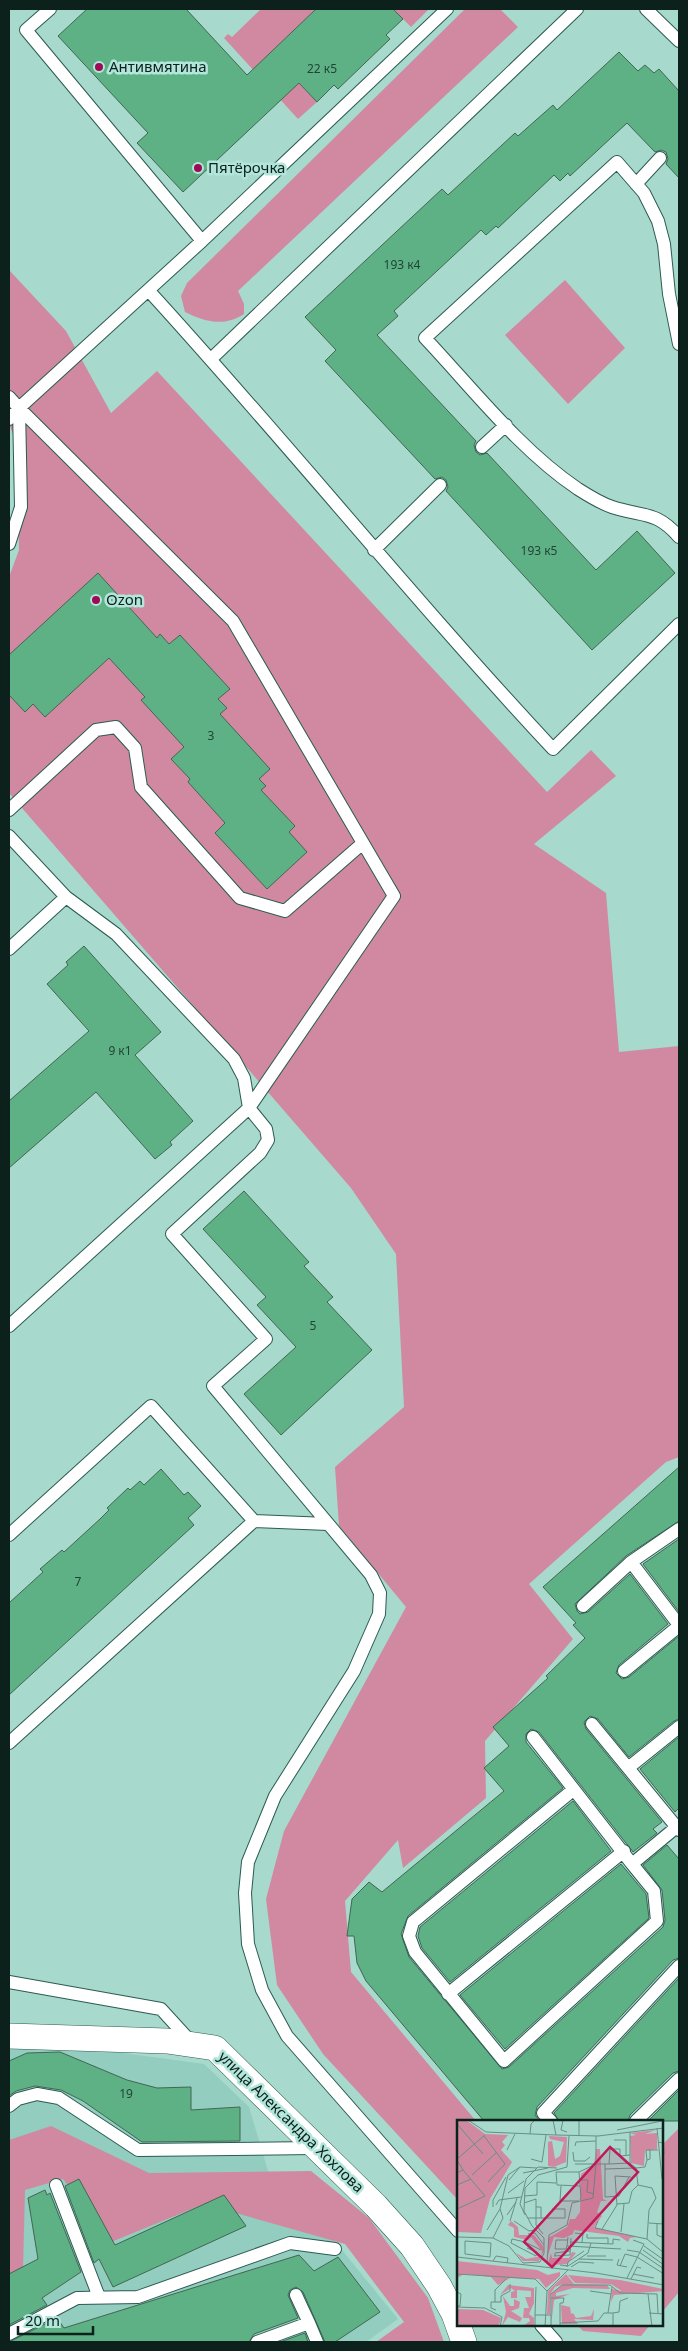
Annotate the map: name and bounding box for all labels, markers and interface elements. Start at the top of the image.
place label: Антивмятина [109,56,207,76]
house number: 22 к5 [307,60,337,77]
marker: Антивмятина [93,61,105,73]
place label: Пятёрочка [208,157,285,177]
marker: Пятёрочка [192,162,204,174]
house number: 193 к4 [384,256,421,273]
house number: 193 к5 [521,542,558,559]
place label: Ozon [106,589,143,609]
marker: Ozon [90,594,102,606]
house number: 3 [208,727,215,744]
house number: 9 к1 [108,1042,132,1059]
house number: 5 [310,1317,317,1334]
house number: 7 [75,1573,82,1590]
street label: улица Александра Хохлова [214,2046,369,2196]
house number: 19 [119,2085,133,2102]
inset map [457,2120,663,2326]
scale bar [18,2304,92,2336]
text: 20 m [25,2310,60,2330]

